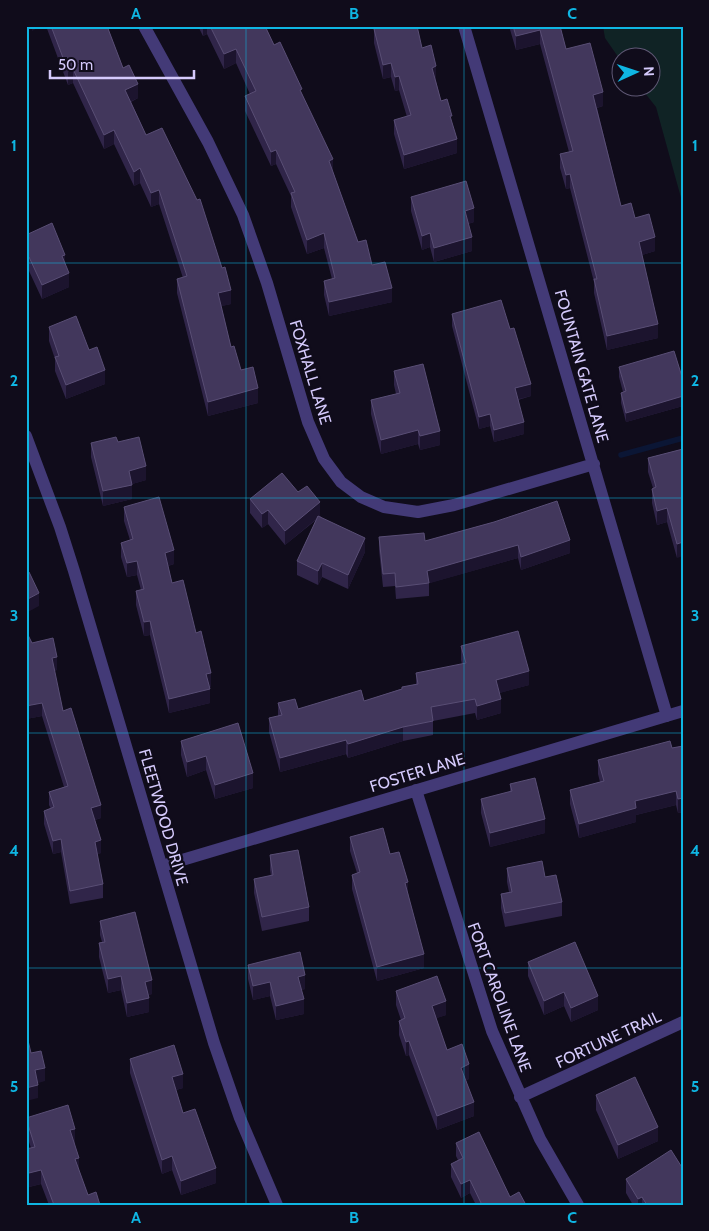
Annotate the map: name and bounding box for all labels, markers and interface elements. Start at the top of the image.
text: A [131,4,141,23]
text: B [349,4,359,23]
text: C [567,4,577,23]
scale bar [50,48,194,80]
north arrow [612,48,662,98]
text: 50 m [58,56,93,74]
text: N [640,66,658,77]
text: 1 [11,136,17,155]
text: 1 [692,136,698,155]
street label: FOUNTAIN GATE LANE [551,287,613,445]
street label: FOXHALL LANE [286,318,335,427]
text: 2 [10,371,18,390]
text: 2 [691,371,699,390]
text: 3 [10,606,18,625]
text: 3 [691,606,699,625]
street label: FLEETWOOD DRIVE [135,746,192,888]
street label: FOSTER LANE [367,749,467,796]
text: 4 [9,841,19,860]
text: 4 [690,841,700,860]
street label: FORT CAROLINE LANE [464,920,535,1075]
street label: FORTUNE TRAIL [553,1007,664,1072]
text: 5 [10,1077,18,1096]
text: 5 [691,1077,699,1096]
text: A [131,1208,141,1227]
text: B [349,1208,359,1227]
text: C [567,1208,577,1227]

